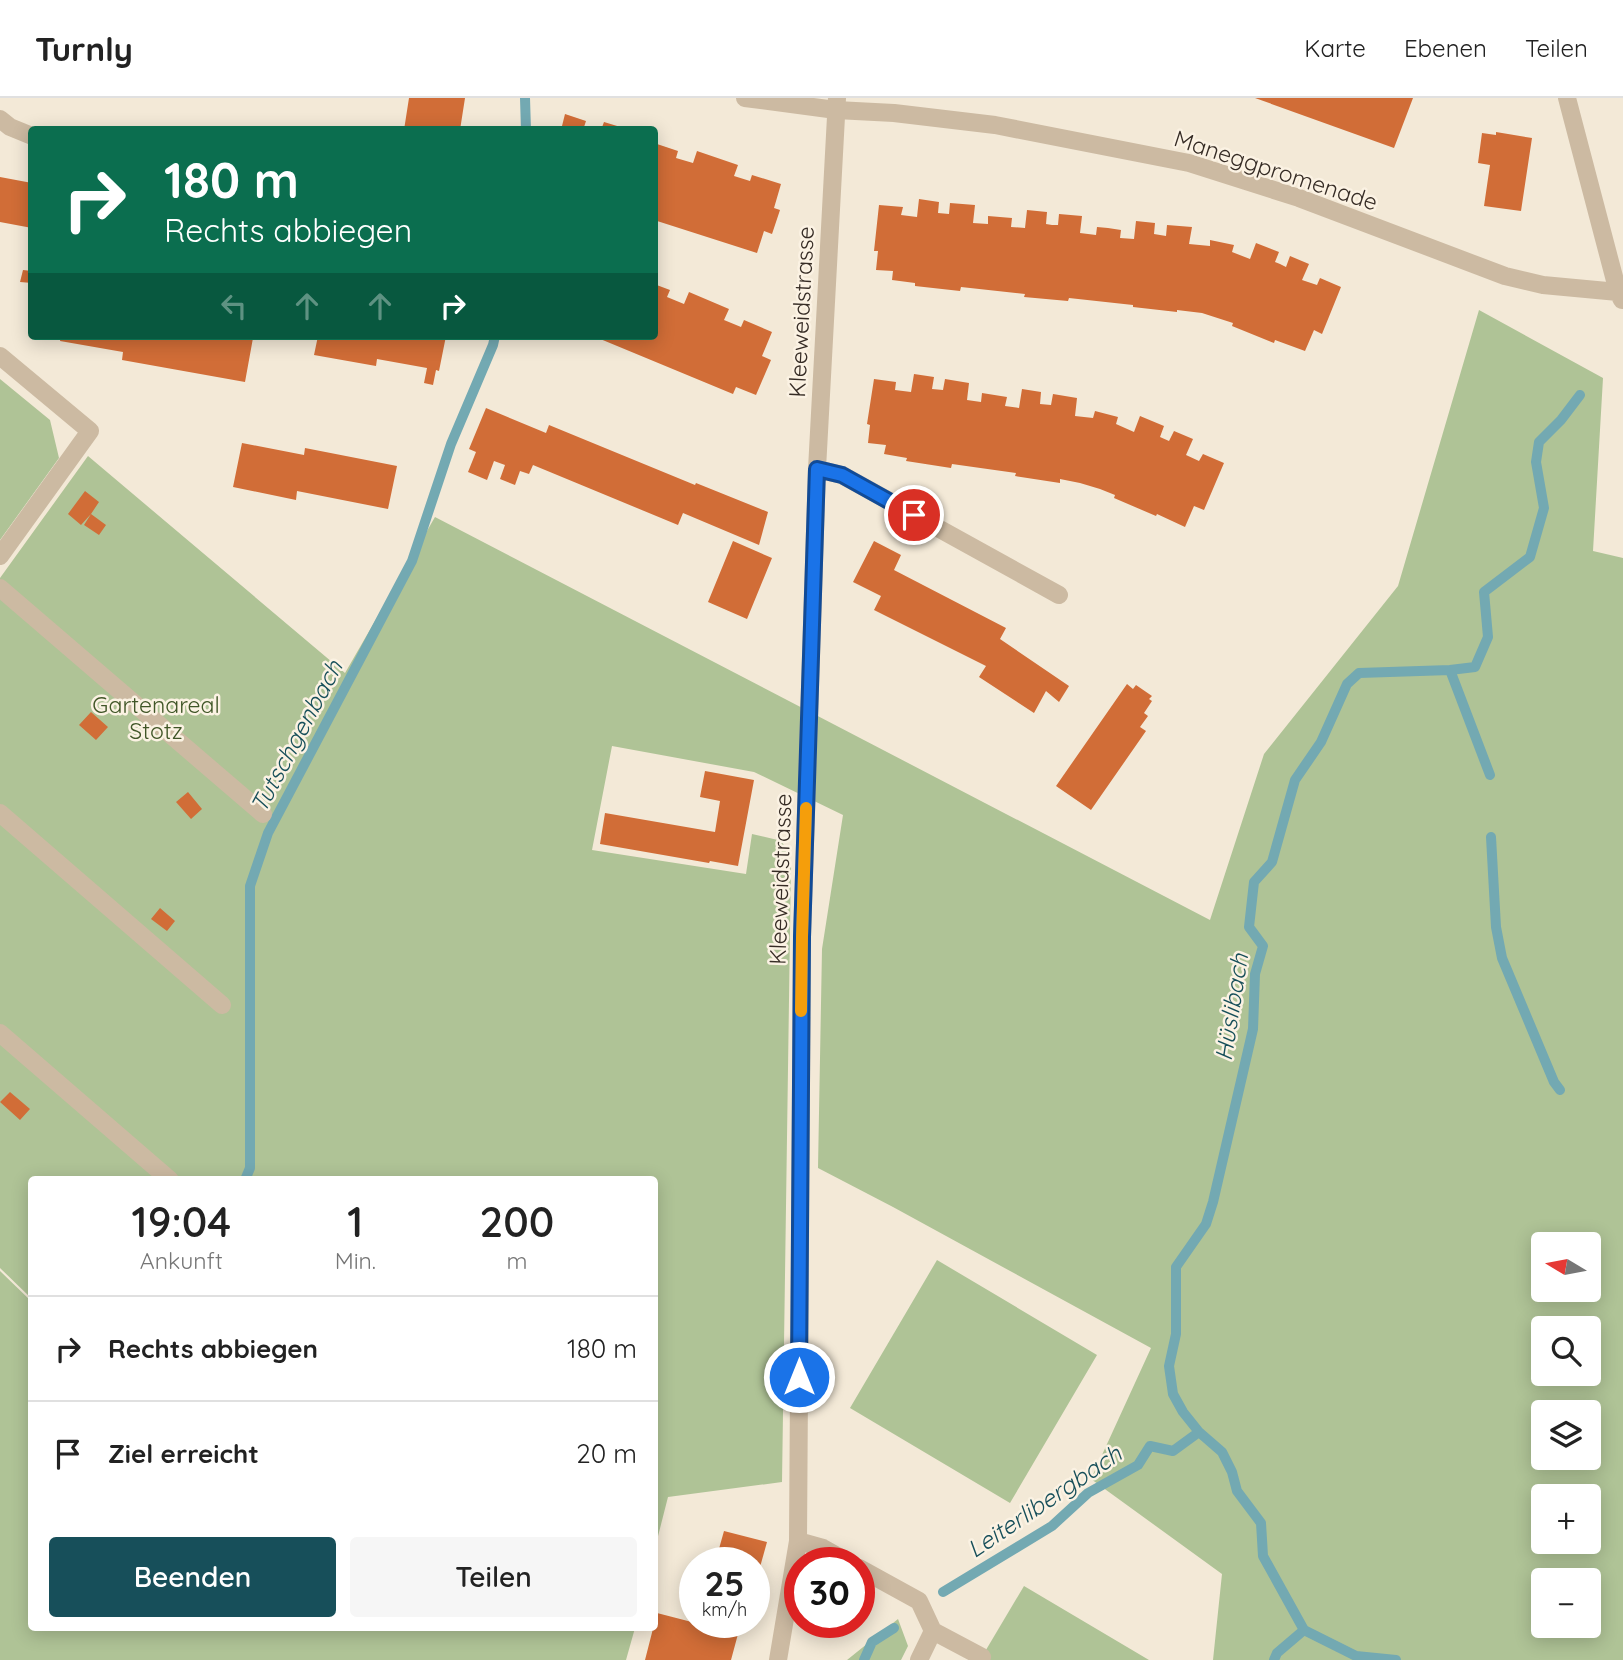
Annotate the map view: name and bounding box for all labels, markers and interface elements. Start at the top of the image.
text: Turnly [35,28,133,69]
text: Karte [1304,33,1366,63]
text: Ebenen [1404,33,1487,63]
text: Teilen [1525,33,1588,63]
street label: Maneggpromenade [1171,123,1381,217]
text: 180 m [164,149,299,210]
icon: right [49,154,140,245]
text: Rechts abbiegen [164,210,412,250]
street label: Kleeweidstrasse [782,226,820,398]
icon: left [215,287,253,325]
icon: ahead [288,287,326,325]
icon: ahead [361,287,399,325]
icon: right [434,287,472,325]
pin [884,485,944,545]
icon: arrive [895,496,933,534]
water label: Tutschgenbach [243,654,349,817]
park label: Gartenareal Stotz [92,690,220,745]
street label: Kleeweidstrasse [763,793,797,965]
water label: Hüslibach [1208,951,1254,1063]
text: 19:04 [132,1195,231,1248]
text: 1 [347,1195,363,1248]
text: 200 [480,1195,554,1248]
north arrow [1531,1232,1601,1302]
map controls [1531,1232,1601,1638]
text: Ankunft [140,1246,223,1275]
text: Min. [335,1246,376,1275]
text: m [507,1246,527,1275]
button: search [1531,1316,1601,1386]
icon: right [49,1330,87,1368]
text: Rechts abbiegen [108,1332,318,1365]
text: 180 m [567,1332,637,1365]
position arrow [762,1340,836,1414]
button: layers [1531,1400,1601,1470]
icon: arrive [49,1435,87,1473]
text: Ziel erreicht [108,1437,259,1470]
text: 20 m [576,1437,637,1470]
water label: Leiterlibergbach [961,1438,1127,1564]
button: + [1531,1484,1601,1554]
button: Beenden [49,1537,336,1617]
button: Teilen [350,1537,637,1617]
speed limit sign: 30 [784,1547,875,1638]
text: 25 [704,1561,745,1605]
button: − [1531,1568,1601,1638]
text: km/h [702,1598,747,1621]

